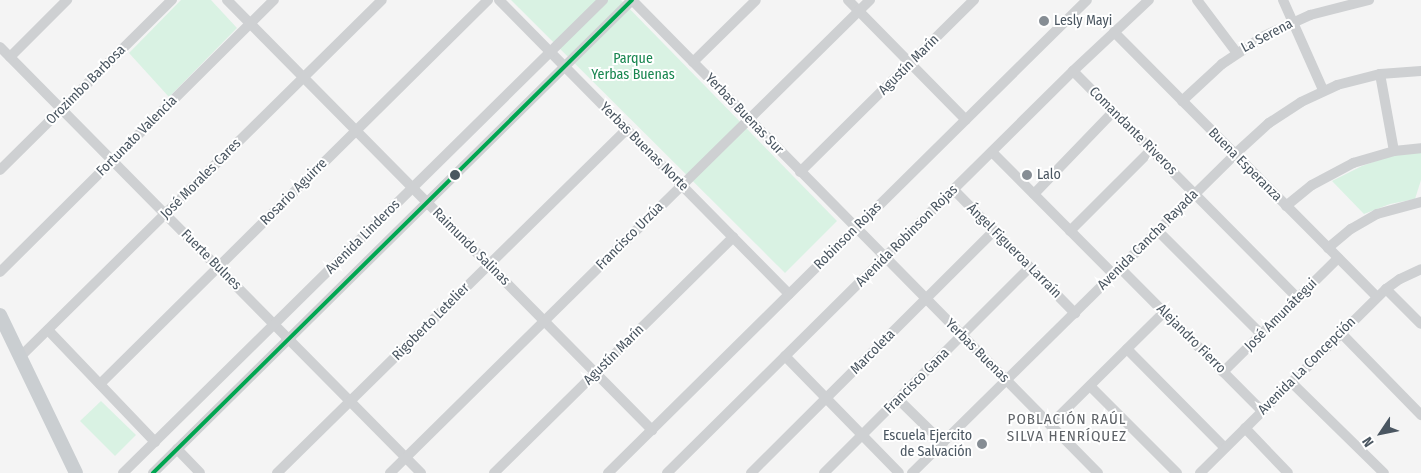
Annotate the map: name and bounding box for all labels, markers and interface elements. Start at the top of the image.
place label: Lesly Mayi [1054,13,1112,29]
marker: Lesly Mayi [1038,15,1050,27]
street label: La Serena [1238,15,1296,57]
street label: Agustín Marín [875,31,943,99]
street label: Orozimbo Barbosa [43,42,129,128]
park label: Parque Yerbas Buenas [591,51,675,84]
street label: Yerbas Buenas Sur [701,70,787,158]
street label: Comandante Riveros [1085,83,1181,179]
street label: Fortunato Valencia [93,92,181,180]
street label: Yerbas Buenas Norte [596,99,692,195]
street label: Buena Esperanza [1205,125,1285,205]
street label: José Morales Cares [157,135,245,223]
street label: Rosario Aguirre [257,155,331,229]
place label: Lalo [1037,167,1061,183]
marker: Lalo [1021,169,1033,181]
unlabelled marker [450,170,460,180]
street label: Avenida Robinson Rojas [853,182,961,290]
street label: Avenida Cancha Rayada [1094,186,1202,294]
street label: Avenida Linderos [322,196,404,278]
street label: Francisco Urzúa [593,199,667,273]
street label: Robinson Rojas [811,199,885,273]
street label: Ángel Figueroa Larraín [963,200,1065,302]
street label: Raimundo Salinas [429,205,513,289]
street label: Fuerte Bulnes [177,226,245,294]
street label: José Amunátegui [1241,275,1321,355]
street label: Rigoberto Letelier [389,280,473,364]
street label: Alejandro Fierro [1153,301,1229,377]
street label: Avenida La Concepción [1255,314,1359,418]
street label: Yerbas Buenas [942,316,1012,386]
street label: Agustín Marín [580,321,648,389]
street label: Marcoleta [847,326,899,378]
street label: Francisco Gana [881,345,953,417]
north arrow [1356,408,1406,458]
district label: POBLACIÓN RAÚL SILVA HENRÍQUEZ [1005,410,1129,445]
place label: Escuela Ejercito de Salvación [883,428,972,461]
text: N [1359,433,1378,450]
marker: Escuela Ejercito de Salvación [976,438,988,450]

